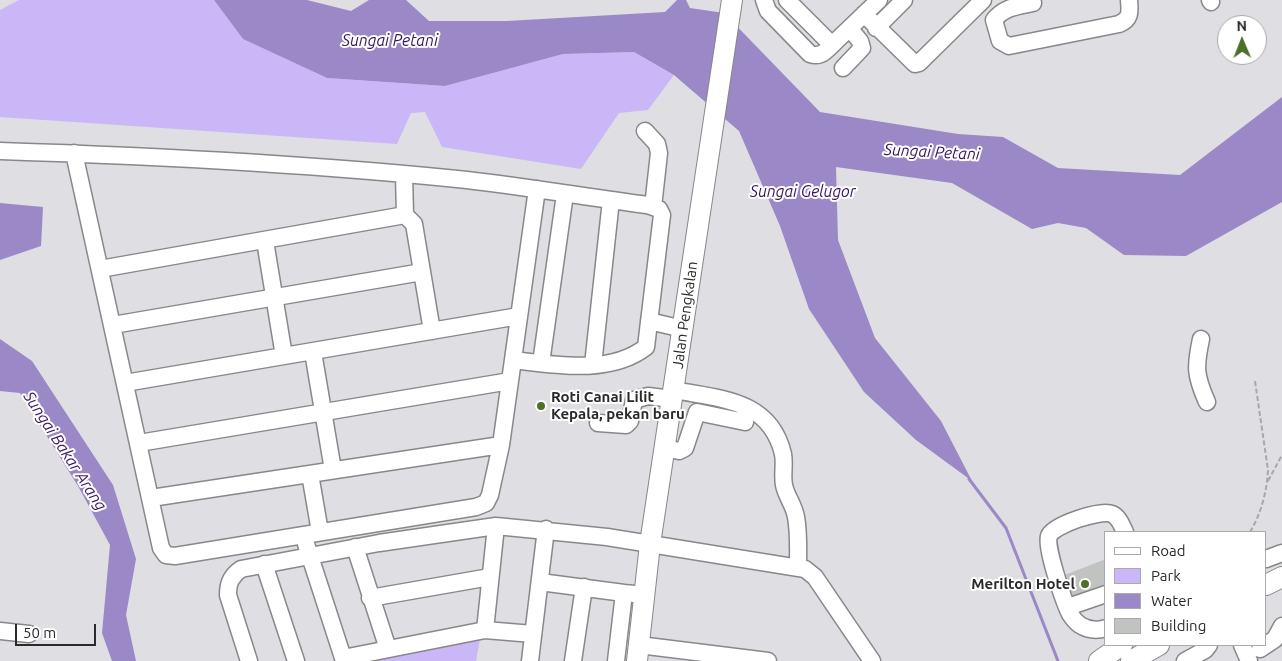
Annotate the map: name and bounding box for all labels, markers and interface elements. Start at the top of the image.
north arrow [1217,15,1267,65]
text: N [1236,18,1247,34]
water label: Sungai Petani [342,31,438,51]
water label: Sungai Petani [884,140,980,164]
water label: Sungai Gelugor [750,182,856,202]
street label: Jalan Pengkalan [669,260,701,370]
water label: Sungai Bakar Arang [19,388,111,514]
place label: Roti Canai Lilit Kepala, pekan baru [551,388,685,423]
marker: Roti Canai Lilit Kepala, pekan baru [535,400,547,412]
legend [1104,531,1267,646]
text: Road [1151,542,1186,559]
text: Park [1151,567,1181,584]
place label: Merilton Hotel [971,575,1075,593]
marker: Merilton Hotel [1079,578,1091,590]
text: Water [1151,592,1192,609]
scale bar [18,614,99,646]
text: Building [1151,617,1206,634]
text: 50 m [23,624,56,641]

